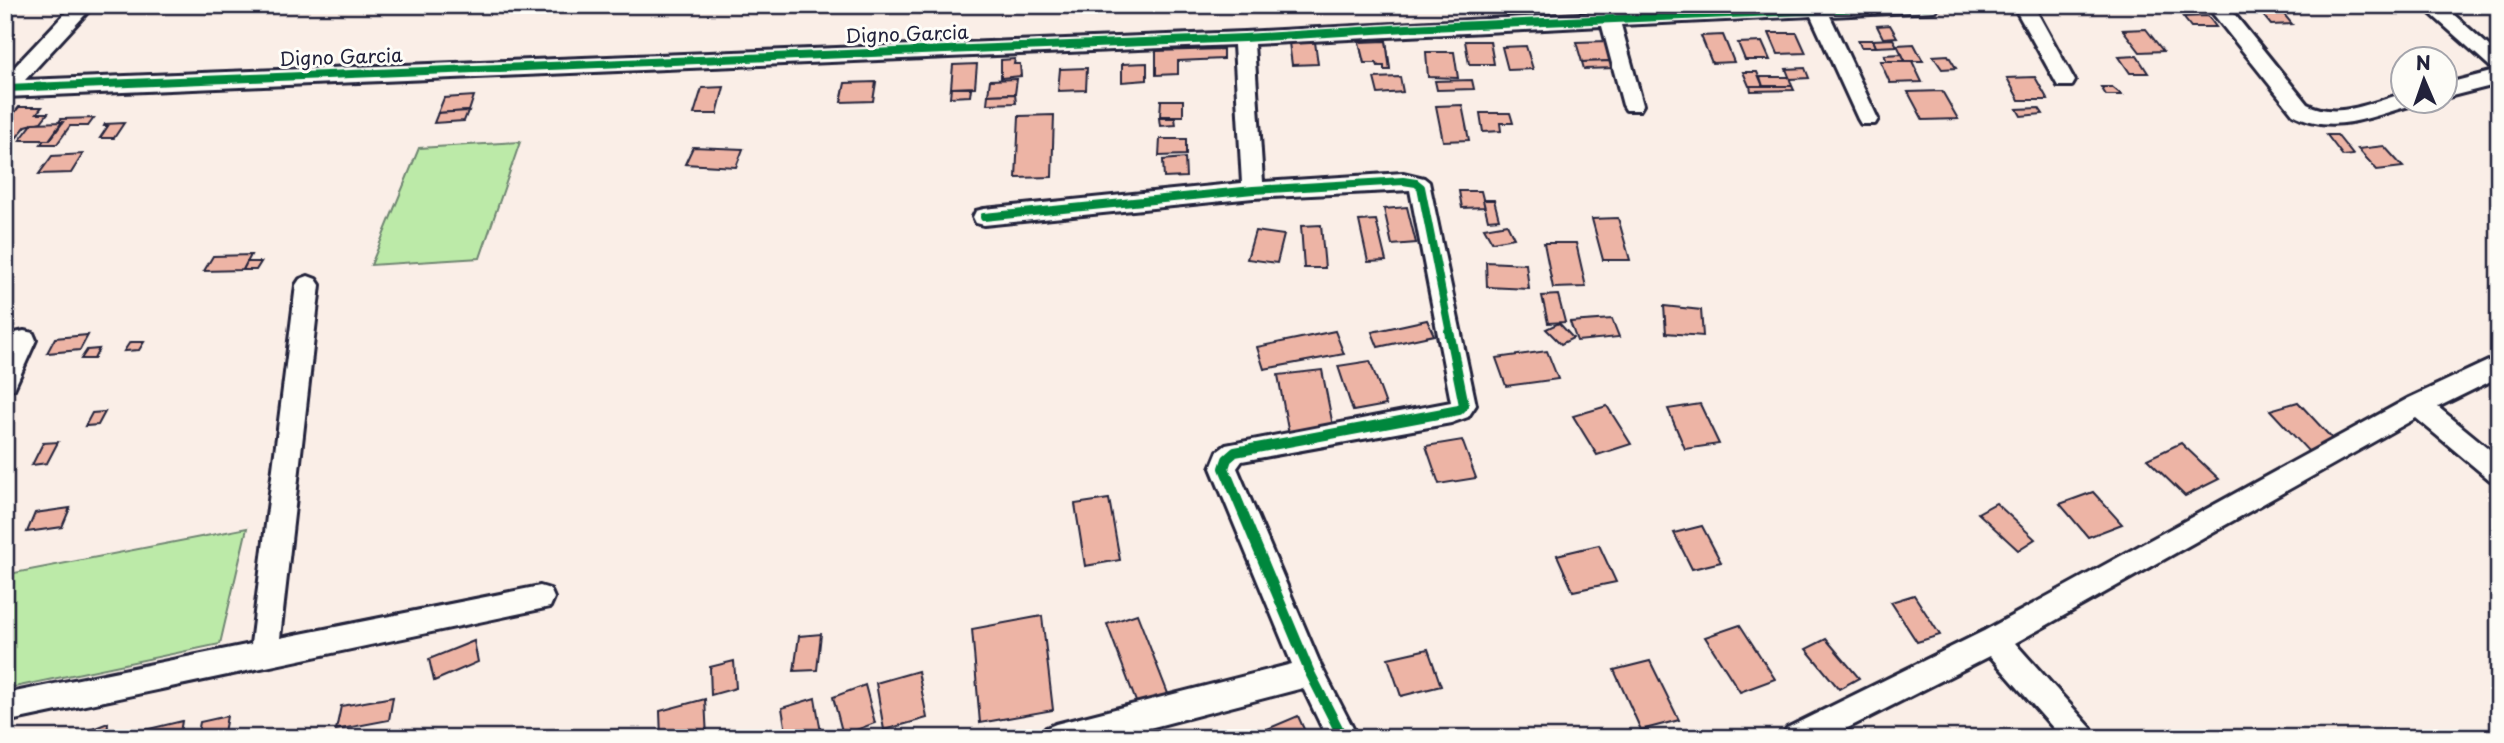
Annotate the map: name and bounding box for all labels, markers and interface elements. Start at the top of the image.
street label: Digno Garcia [845,17,970,49]
street label: Digno Garcia [279,40,404,72]
north arrow [2388,46,2458,116]
text: N [2415,48,2431,76]

